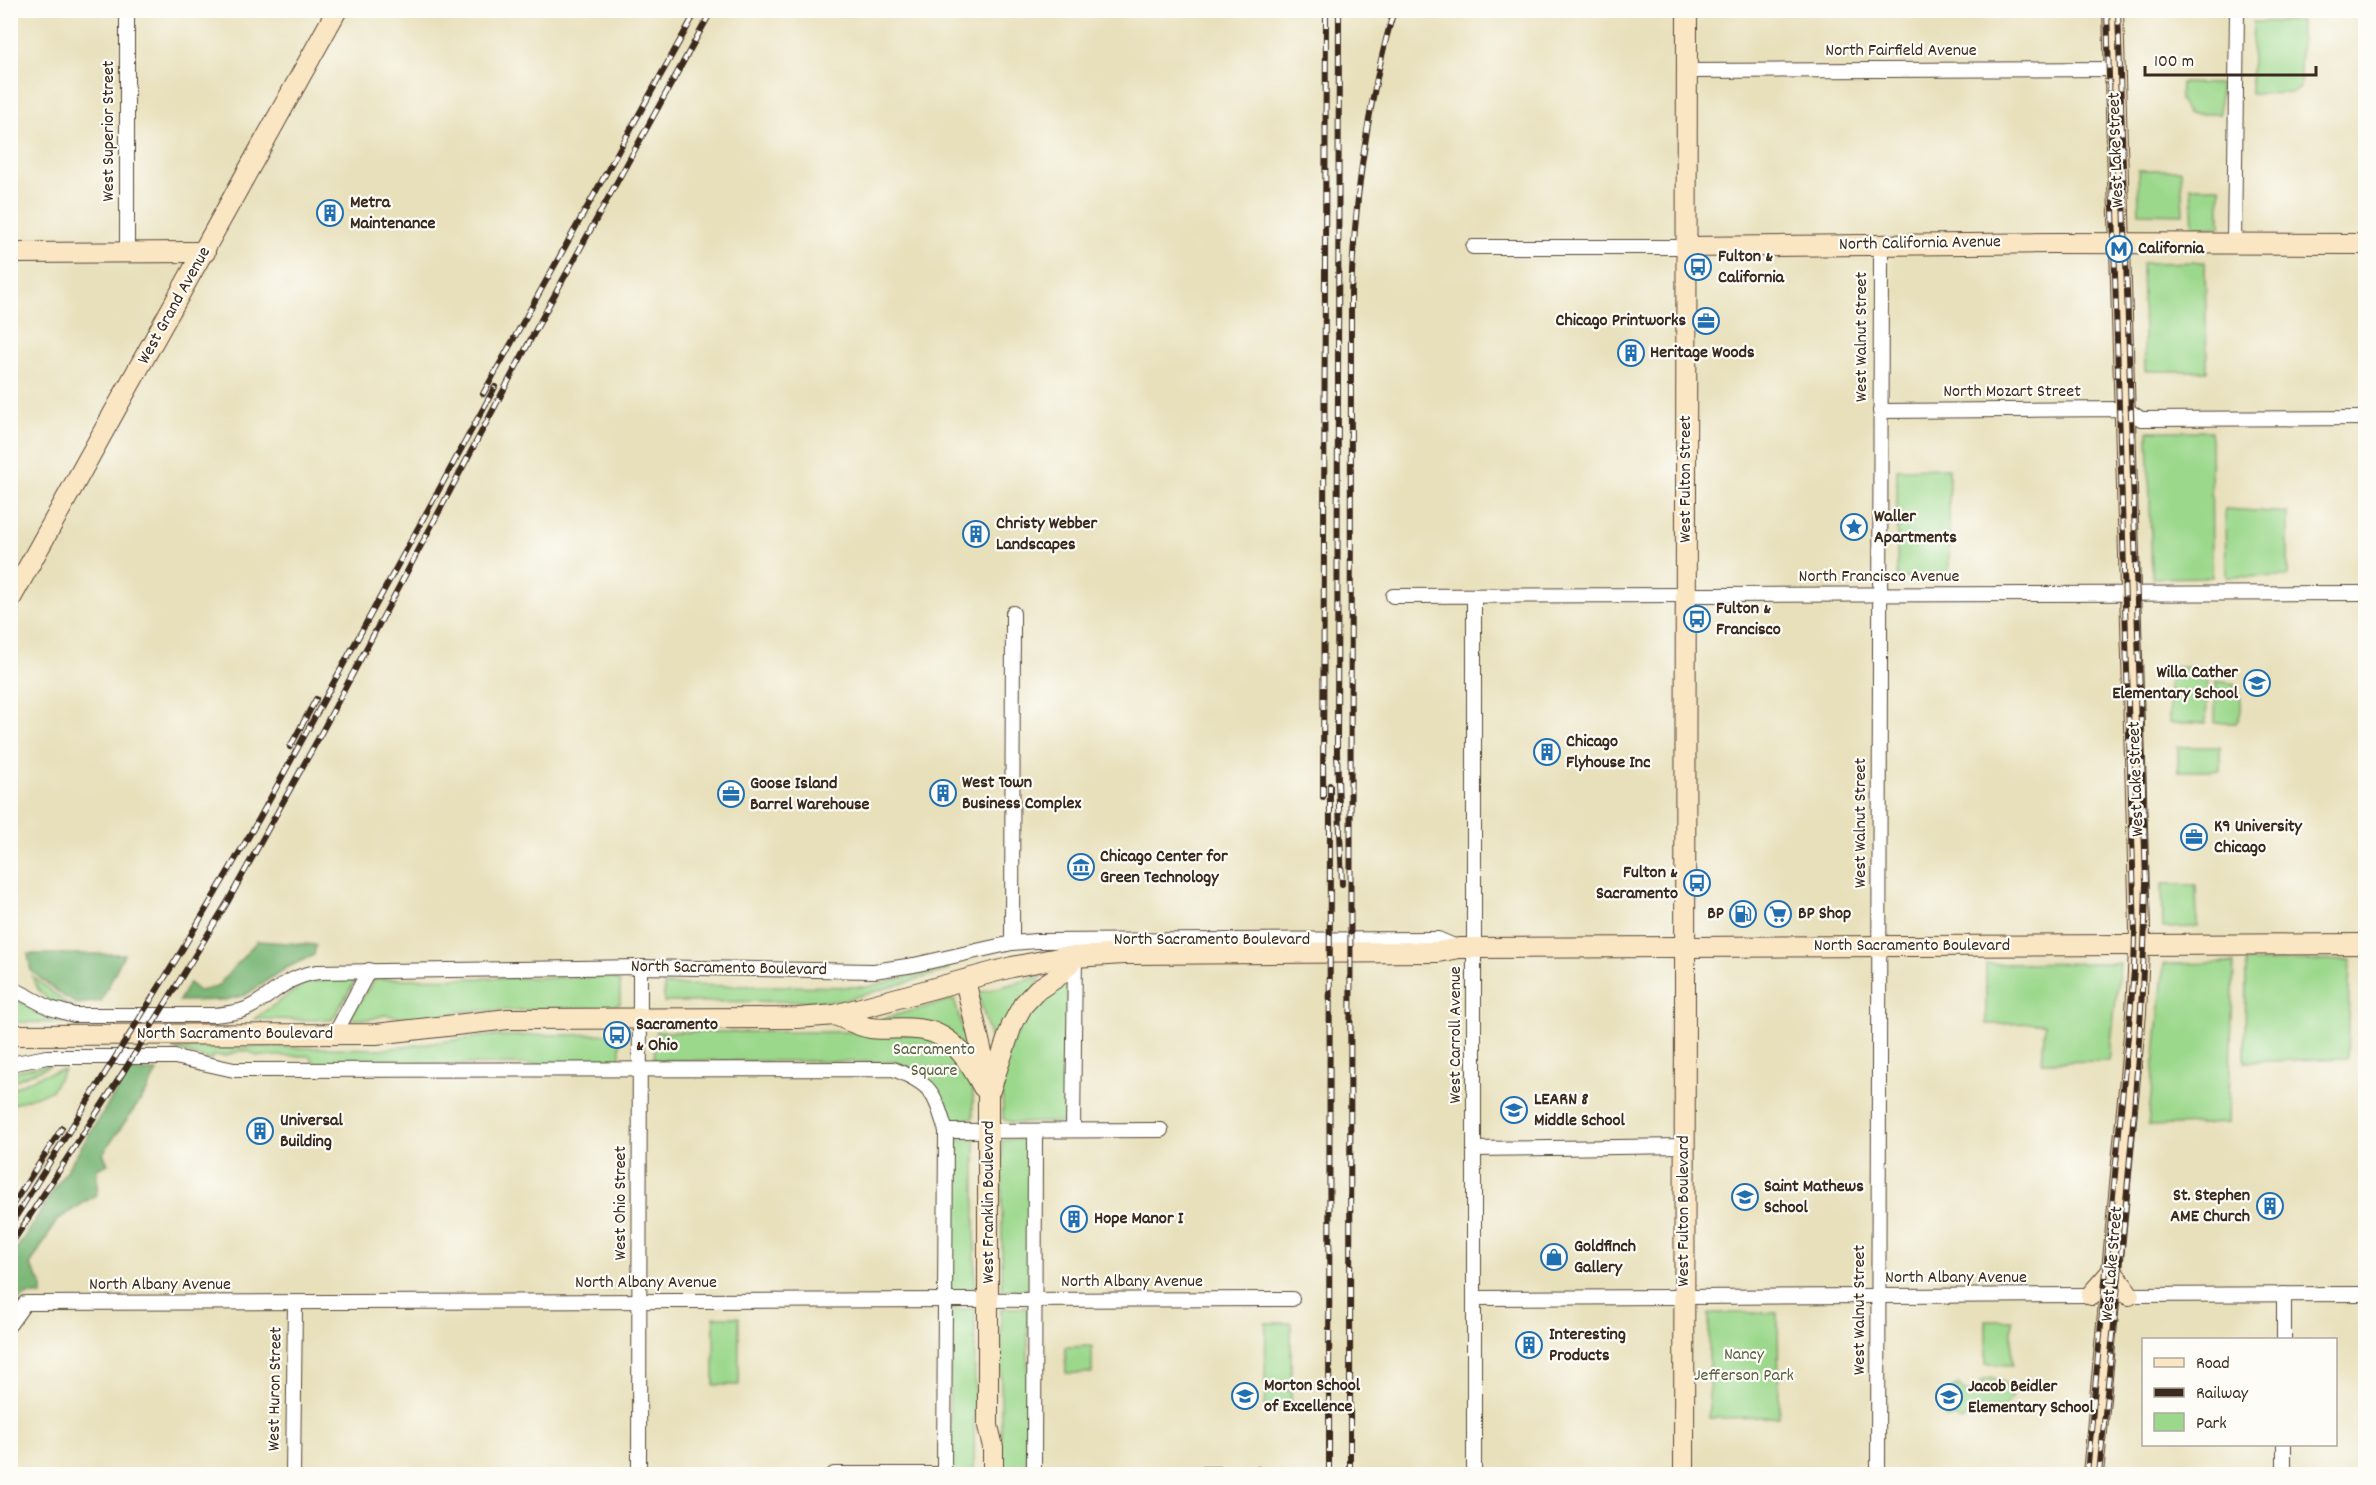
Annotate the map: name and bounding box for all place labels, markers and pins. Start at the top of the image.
place label: Metra Maintenance [350,191,435,237]
building icon: Metra Maintenance [315,198,345,228]
metro station icon: California [2104,234,2134,264]
place label: California [2138,237,2205,262]
place label: Fulton & California [1718,245,1785,291]
bus stop icon: Fulton & California [1683,252,1713,282]
office icon: Chicago Printworks [1691,306,1721,336]
place label: Chicago Printworks [1556,309,1686,334]
building icon: Heritage Woods [1616,338,1646,368]
place label: Heritage Woods [1650,341,1755,366]
place label: Waller Apartments [1874,505,1957,551]
place label: Christy Webber Landscapes [996,512,1097,558]
place icon: Waller Apartments [1839,512,1869,542]
building icon: Christy Webber Landscapes [961,519,991,549]
place label: Fulton & Francisco [1716,597,1781,643]
bus stop icon: Fulton & Francisco [1682,604,1712,634]
place label: Willa Cather Elementary School [2112,661,2239,707]
school or university icon: Willa Cather Elementary School [2242,668,2272,698]
place label: Chicago Flyhouse Inc [1566,730,1650,776]
building icon: Chicago Flyhouse Inc [1532,737,1562,767]
place label: West Town Business Complex [962,771,1081,817]
place label: Goose Island Barrel Warehouse [750,772,870,818]
building icon: West Town Business Complex [928,778,958,808]
office icon: Goose Island Barrel Warehouse [716,779,746,809]
place label: K9 University Chicago [2214,815,2303,861]
office icon: K9 University Chicago [2179,822,2209,852]
place label: Chicago Center for Green Technology [1100,845,1228,891]
museum icon: Chicago Center for Green Technology [1066,852,1096,882]
place label: Fulton & Sacramento [1596,861,1678,907]
bus stop icon: Fulton & Sacramento [1682,868,1712,898]
fuel station icon: BP [1728,899,1758,929]
supermarket icon: BP Shop [1763,899,1793,929]
place label: BP [1707,902,1724,927]
place label: BP Shop [1798,902,1851,927]
place label: Sacramento & Ohio [636,1013,718,1059]
bus stop icon: Sacramento & Ohio [602,1020,632,1050]
place label: LEARN 8 Middle School [1534,1088,1625,1134]
school or university icon: LEARN 8 Middle School [1499,1095,1529,1125]
place label: Universal Building [280,1109,343,1155]
building icon: Universal Building [245,1116,275,1146]
place label: Saint Mathews School [1764,1175,1864,1221]
school or university icon: Saint Mathews School [1730,1182,1760,1212]
place label: St. Stephen AME Church [2170,1184,2250,1230]
building icon: St. Stephen AME Church [2255,1191,2285,1221]
building icon: Hope Manor I [1059,1204,1089,1234]
place label: Hope Manor I [1094,1207,1184,1232]
place label: Goldfinch Gallery [1574,1235,1636,1281]
shop icon: Goldfinch Gallery [1539,1242,1569,1272]
place label: Interesting Products [1549,1323,1626,1369]
building icon: Interesting Products [1514,1330,1544,1360]
place label: Morton School of Excellence [1264,1374,1361,1420]
place label: Jacob Beidler Elementary School [1968,1375,2095,1421]
school or university icon: Morton School of Excellence [1230,1381,1260,1411]
school or university icon: Jacob Beidler Elementary School [1934,1382,1964,1412]

